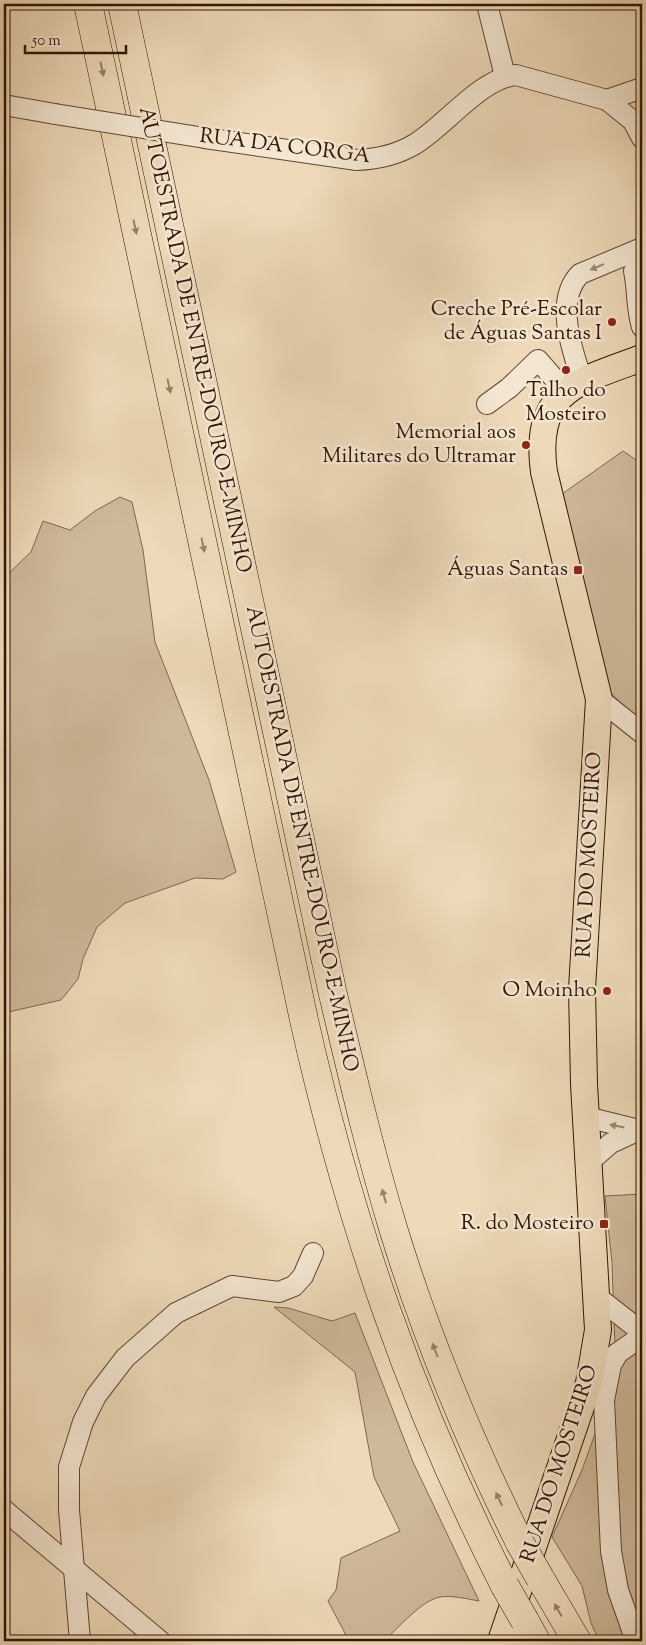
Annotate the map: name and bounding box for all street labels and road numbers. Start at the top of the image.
street label: AUTOESTRADA DE ENTRE-DOURO-E-MINHO [130,104,258,576]
street label: RUA DA CORGA [198,122,372,172]
street label: AUTOESTRADA DE ENTRE-DOURO-E-MINHO [237,603,365,1075]
street label: RUA DO MOSTEIRO [570,751,610,959]
street label: RUA DO MOSTEIRO [514,1361,606,1567]

